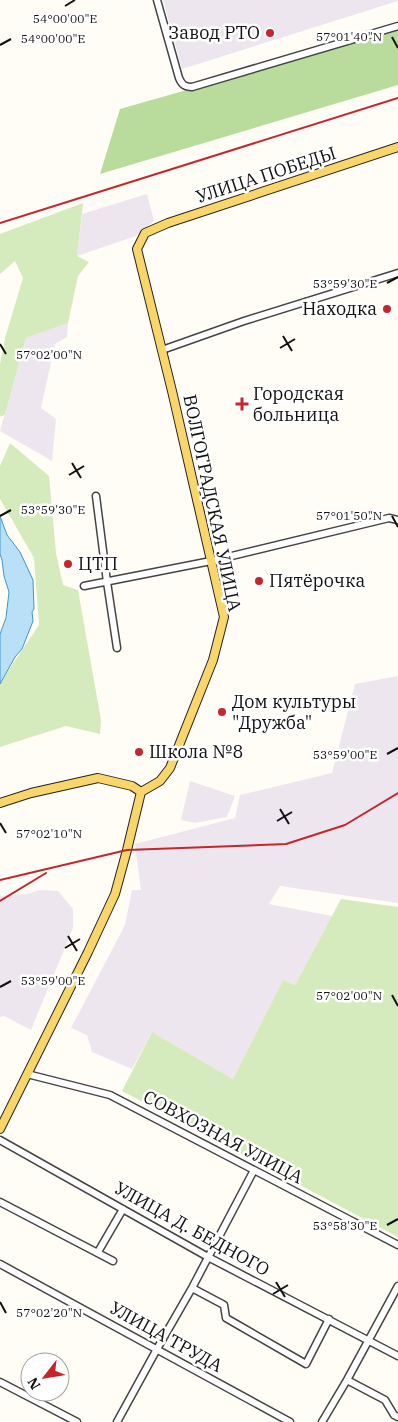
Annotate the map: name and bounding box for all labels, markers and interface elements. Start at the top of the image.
text: 54°00'00"E [33,11,97,26]
place label: Завод РТО [168,21,260,44]
marker: Завод РТО [264,27,276,39]
text: 57°01'40"N [316,29,382,44]
text: 54°00'00"E [21,31,85,46]
street label: УЛИЦА ПОБЕДЫ [193,141,339,208]
text: 53°59'30"E [313,276,377,291]
place label: Находка [302,297,377,320]
marker: Находка [381,303,393,315]
text: 57°02'00"N [16,347,82,362]
place label: Городская больница [253,382,344,426]
street label: ВОЛГОГРАДСКАЯ УЛИЦА [178,392,247,614]
marker: Городская больница [235,397,249,411]
text: 53°59'30"E [21,502,85,517]
text: 57°01'50"N [316,508,382,523]
place label: ЦТП [78,552,118,575]
marker: ЦТП [62,558,74,570]
place label: Пятёрочка [269,569,365,592]
marker: Пятёрочка [253,575,265,587]
place label: Дом культуры "Дружба" [232,690,356,734]
marker: Дом культуры "Дружба" [216,706,228,718]
place label: Школа №8 [149,740,243,763]
marker: Школа №8 [133,746,145,758]
text: 53°59'00"E [313,747,377,762]
text: 57°02'10"N [16,826,82,841]
text: 53°59'00"E [21,973,85,988]
text: 57°02'00"N [316,988,382,1003]
street label: СОВХОЗНАЯ УЛИЦА [139,1085,308,1189]
street label: УЛИЦА Д. БЕДНОГО [111,1176,274,1281]
text: 53°58'30"E [313,1218,377,1233]
street label: УЛИЦА ТРУДА [106,1296,227,1377]
text: 57°02'20"N [16,1305,82,1320]
north arrow [20,1352,70,1402]
text: N [23,1374,44,1393]

